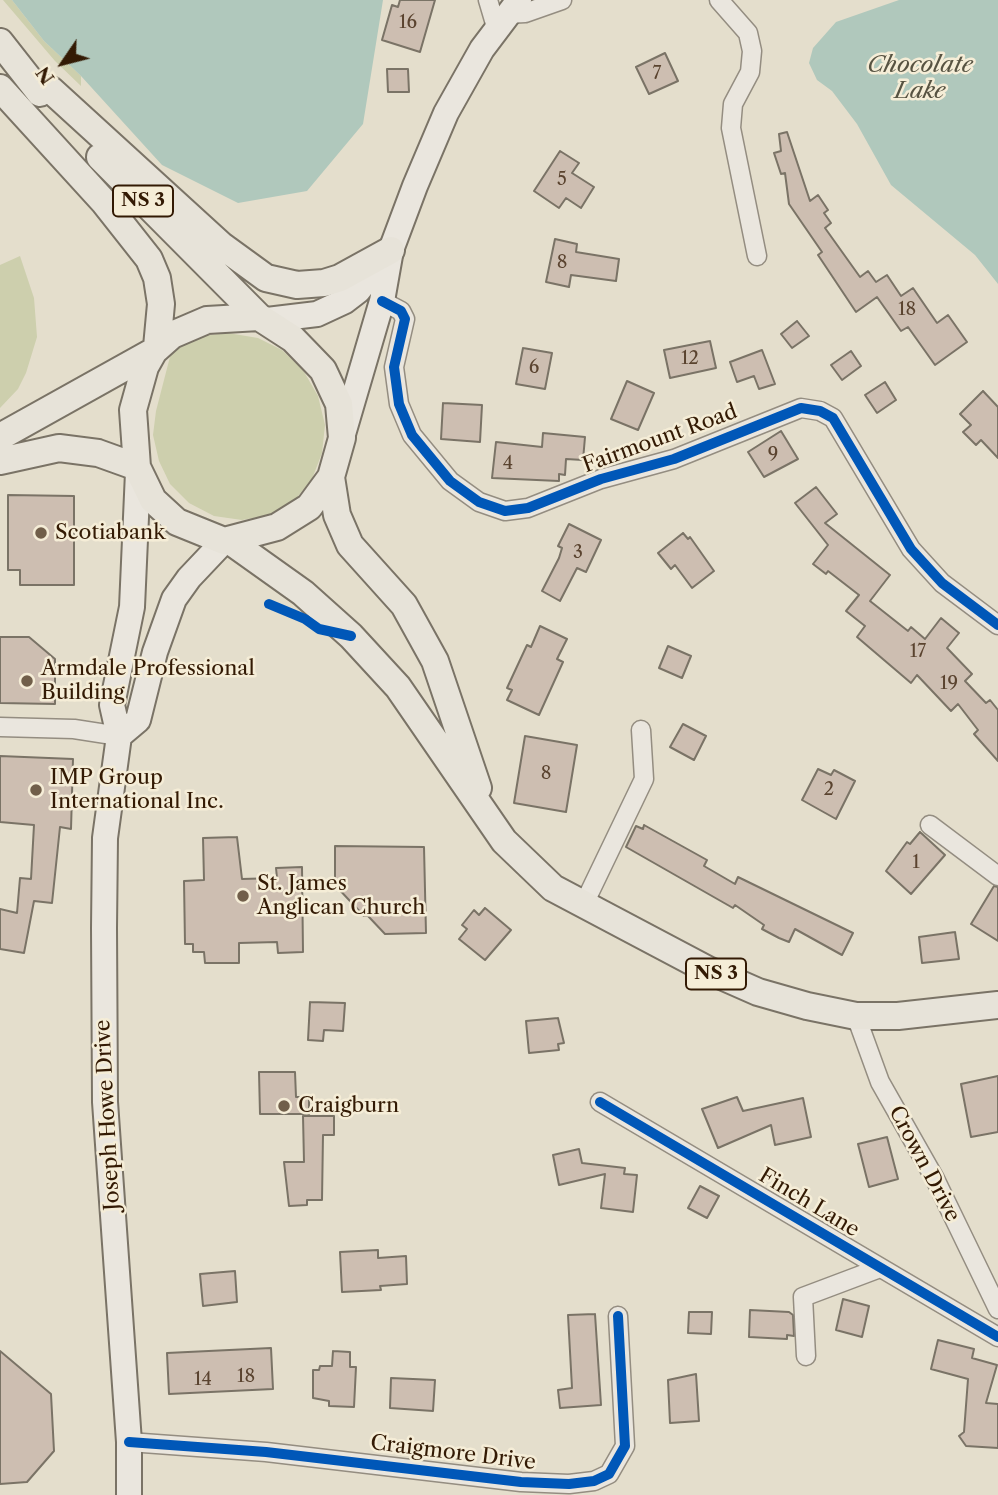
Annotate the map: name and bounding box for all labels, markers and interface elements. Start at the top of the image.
house number: 16 [399,12,417,34]
north arrow [28,28,98,98]
water label: Chocolate Lake [867,51,973,105]
text: N [31,62,60,89]
house number: 7 [653,63,661,85]
house number: 5 [557,169,567,191]
road number: NS 3 [113,186,173,216]
house number: 8 [557,252,567,274]
house number: 18 [898,299,916,321]
house number: 12 [681,348,699,370]
house number: 6 [529,357,539,379]
street label: Fairmount Road [579,399,741,479]
house number: 9 [768,444,778,466]
house number: 4 [503,453,513,475]
place label: Scotiabank [55,520,165,546]
marker: Scotiabank [33,525,49,541]
house number: 3 [573,542,583,564]
house number: 17 [910,641,926,663]
place label: Armdale Professional Building [41,656,255,706]
marker: Armdale Professional Building [19,673,35,689]
house number: 19 [940,673,958,695]
house number: 8 [541,763,551,785]
place label: IMP Group International Inc. [50,765,224,815]
house number: 2 [824,779,834,801]
marker: IMP Group International Inc. [28,782,44,798]
house number: 1 [912,852,920,874]
place label: St. James Anglican Church [257,871,425,921]
marker: St. James Anglican Church [235,888,251,904]
road number: NS 3 [686,958,746,990]
street label: Joseph Howe Drive [90,1019,126,1211]
place label: Craigburn [298,1093,399,1119]
marker: Craigburn [276,1098,292,1114]
street label: Crown Drive [883,1102,965,1226]
street label: Finch Lane [754,1163,864,1243]
house number: 18 [237,1366,255,1388]
house number: 14 [194,1369,212,1391]
street label: Craigmore Drive [369,1430,537,1476]

